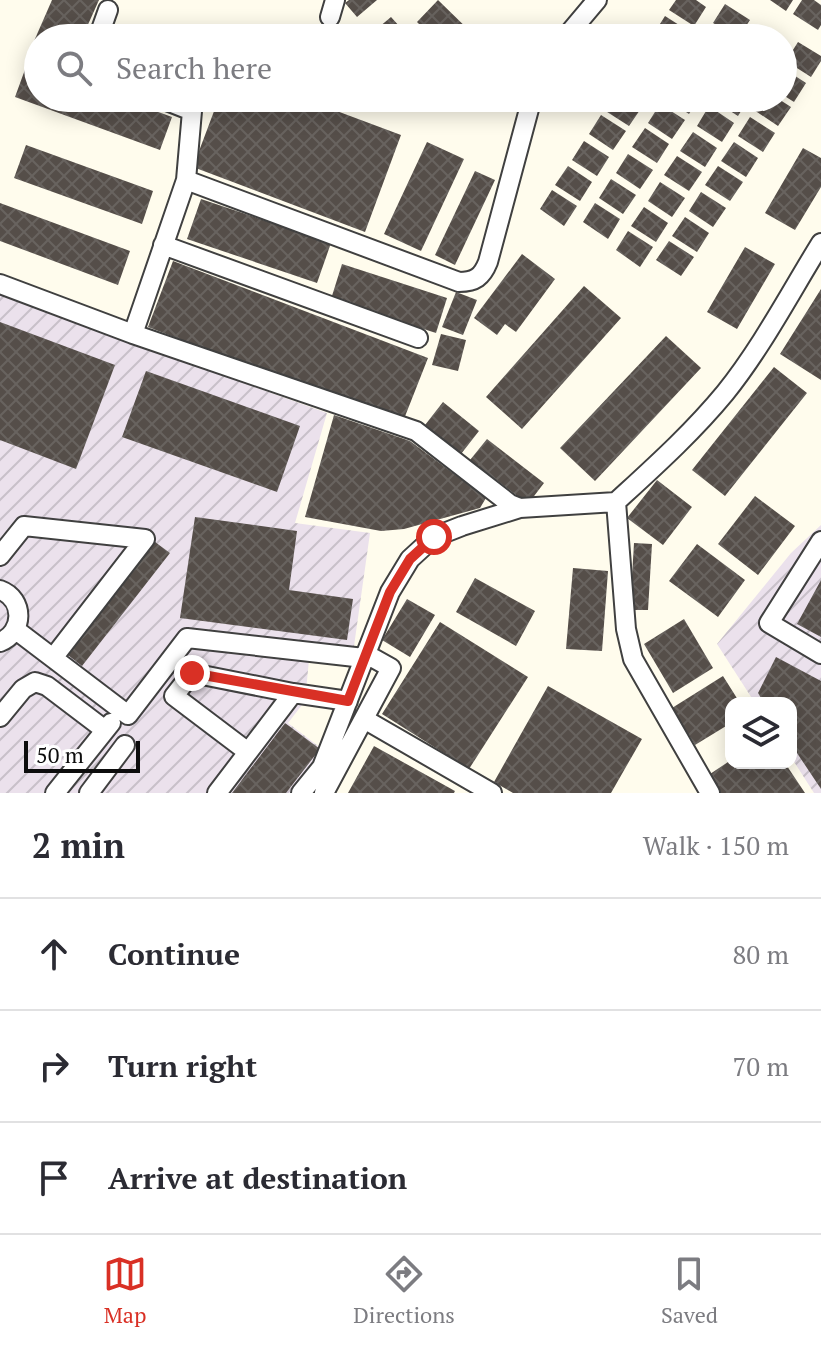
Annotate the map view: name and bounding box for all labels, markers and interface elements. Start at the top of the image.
search box [24,24,797,112]
icon: search [52,46,96,90]
text: Search here [116,48,272,88]
route start [416,519,452,555]
route end [174,655,210,691]
map controls [725,697,797,769]
button: layers [725,697,797,769]
scale bar [24,737,140,773]
text: 50 m [36,740,84,769]
text: 2 min [32,823,125,868]
text: Walk · 150 m [643,828,789,862]
icon: ahead [32,932,76,976]
text: Continue [108,934,240,974]
text: 80 m [733,937,789,971]
icon: right [32,1044,76,1088]
text: Turn right [108,1046,257,1086]
text: 70 m [733,1049,789,1083]
icon: arrive [32,1156,76,1200]
text: Arrive at destination [108,1158,407,1198]
tab: Map [103,1252,147,1329]
tab: Directions [353,1252,455,1329]
tab: Saved [661,1252,718,1329]

